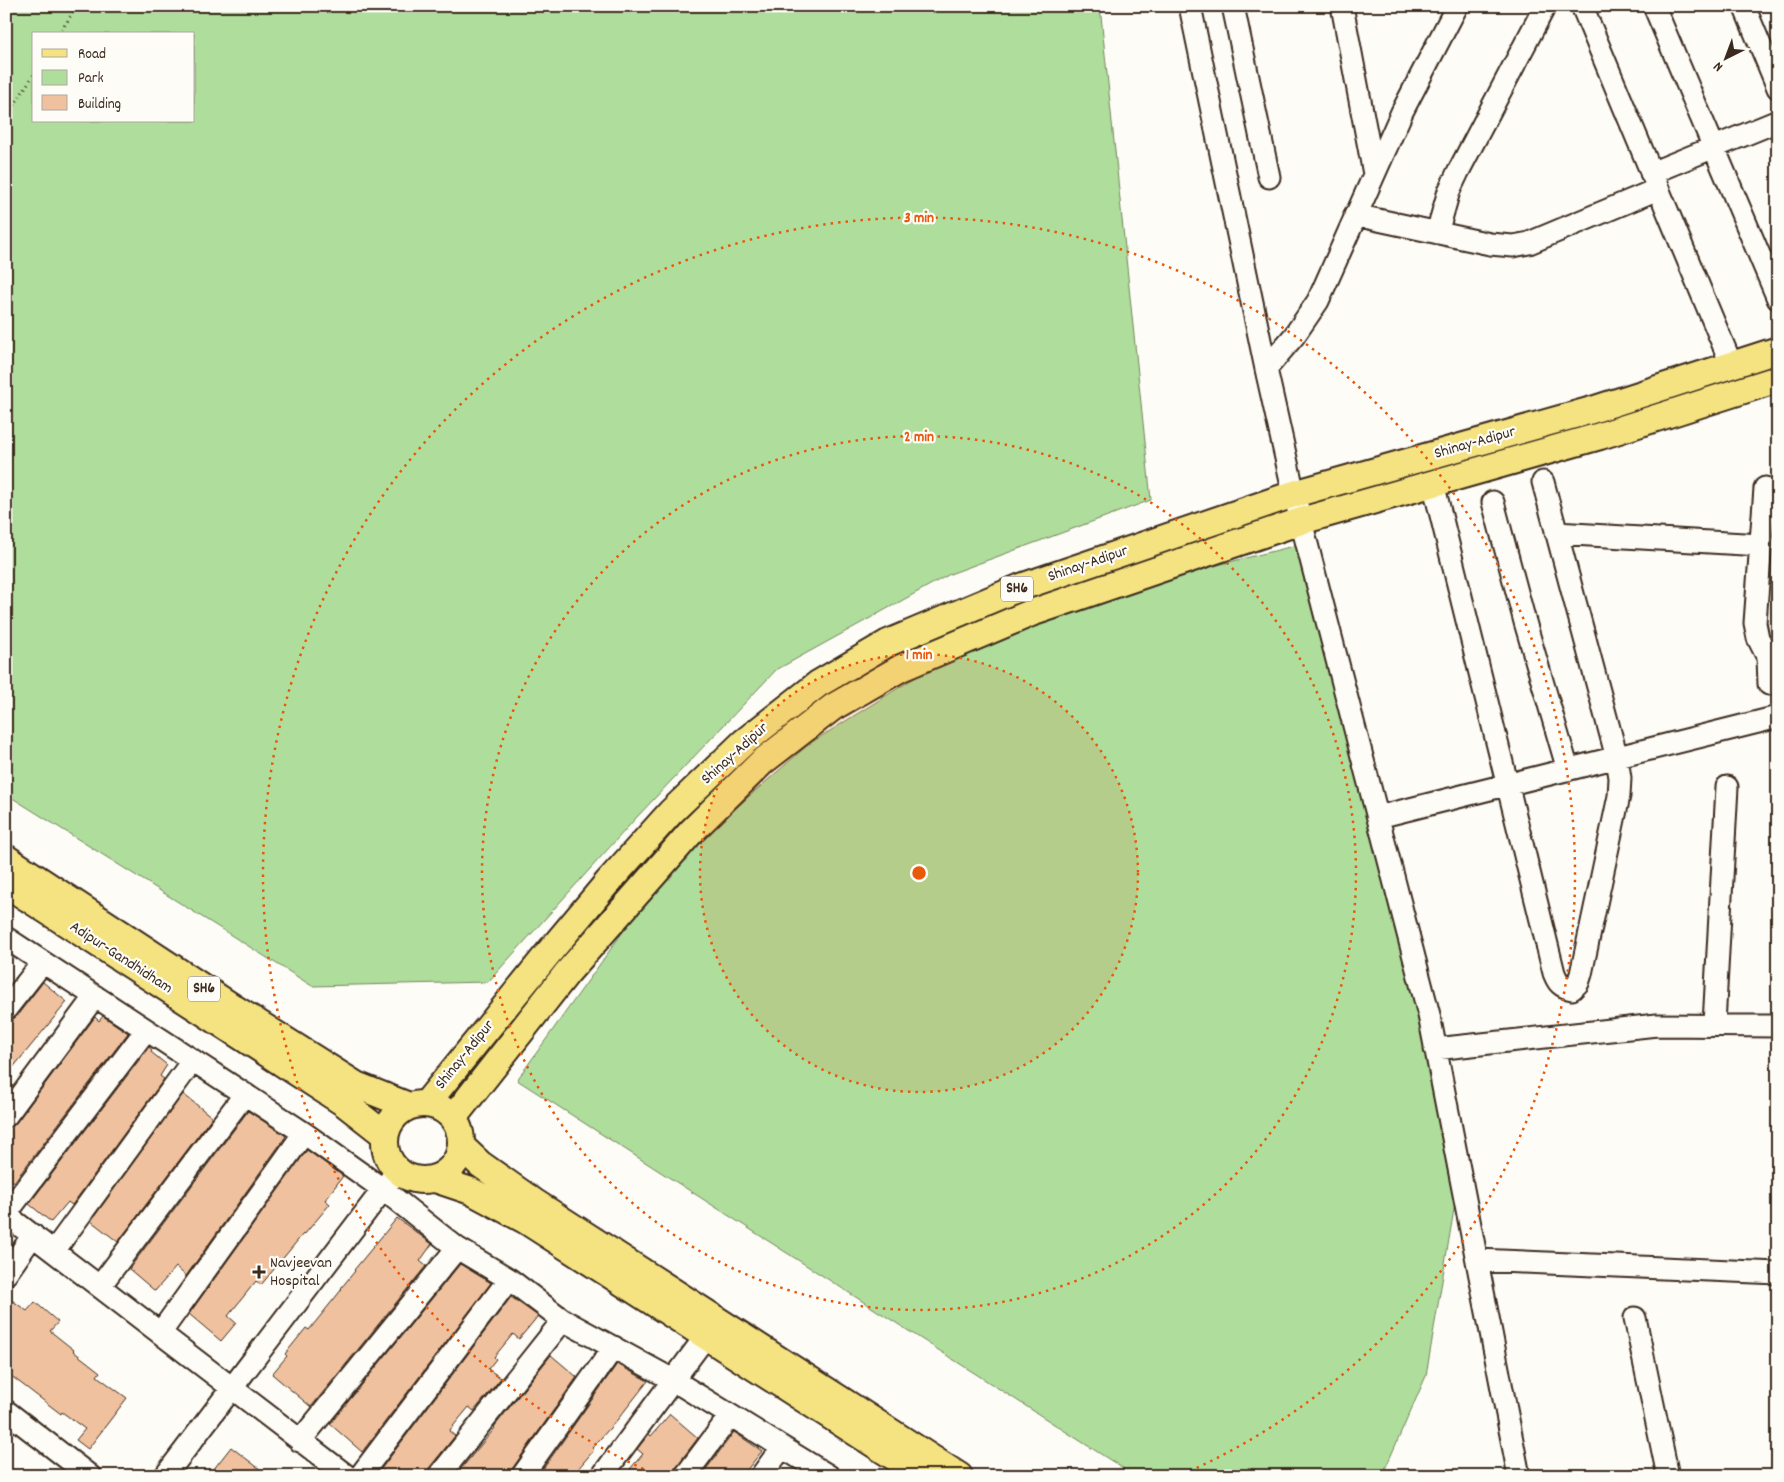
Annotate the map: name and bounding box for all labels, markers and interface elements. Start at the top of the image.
legend [32,32,195,122]
north arrow [1702,32,1752,82]
text: Road [78,44,106,66]
text: N [1709,56,1728,76]
text: Park [78,68,104,90]
text: Building [78,94,121,116]
text: 3 min [904,208,934,230]
street label: Shinay-Adipur [1432,420,1518,466]
text: 2 min [904,427,934,449]
street label: Shinay-Adipur [1045,540,1131,588]
road number: SH6 [1001,576,1033,602]
text: 1 min [906,645,932,667]
street label: Shinay-Adipur [696,717,774,790]
centre of rings [910,864,928,882]
street label: Adipur-Gandhidham [65,916,177,1000]
road number: SH6 [188,976,220,1002]
street label: Shinay-Adipur [430,1015,500,1095]
place label: Navjeevan Hospital [270,1252,332,1293]
marker: Navjeevan Hospital [252,1265,266,1279]

